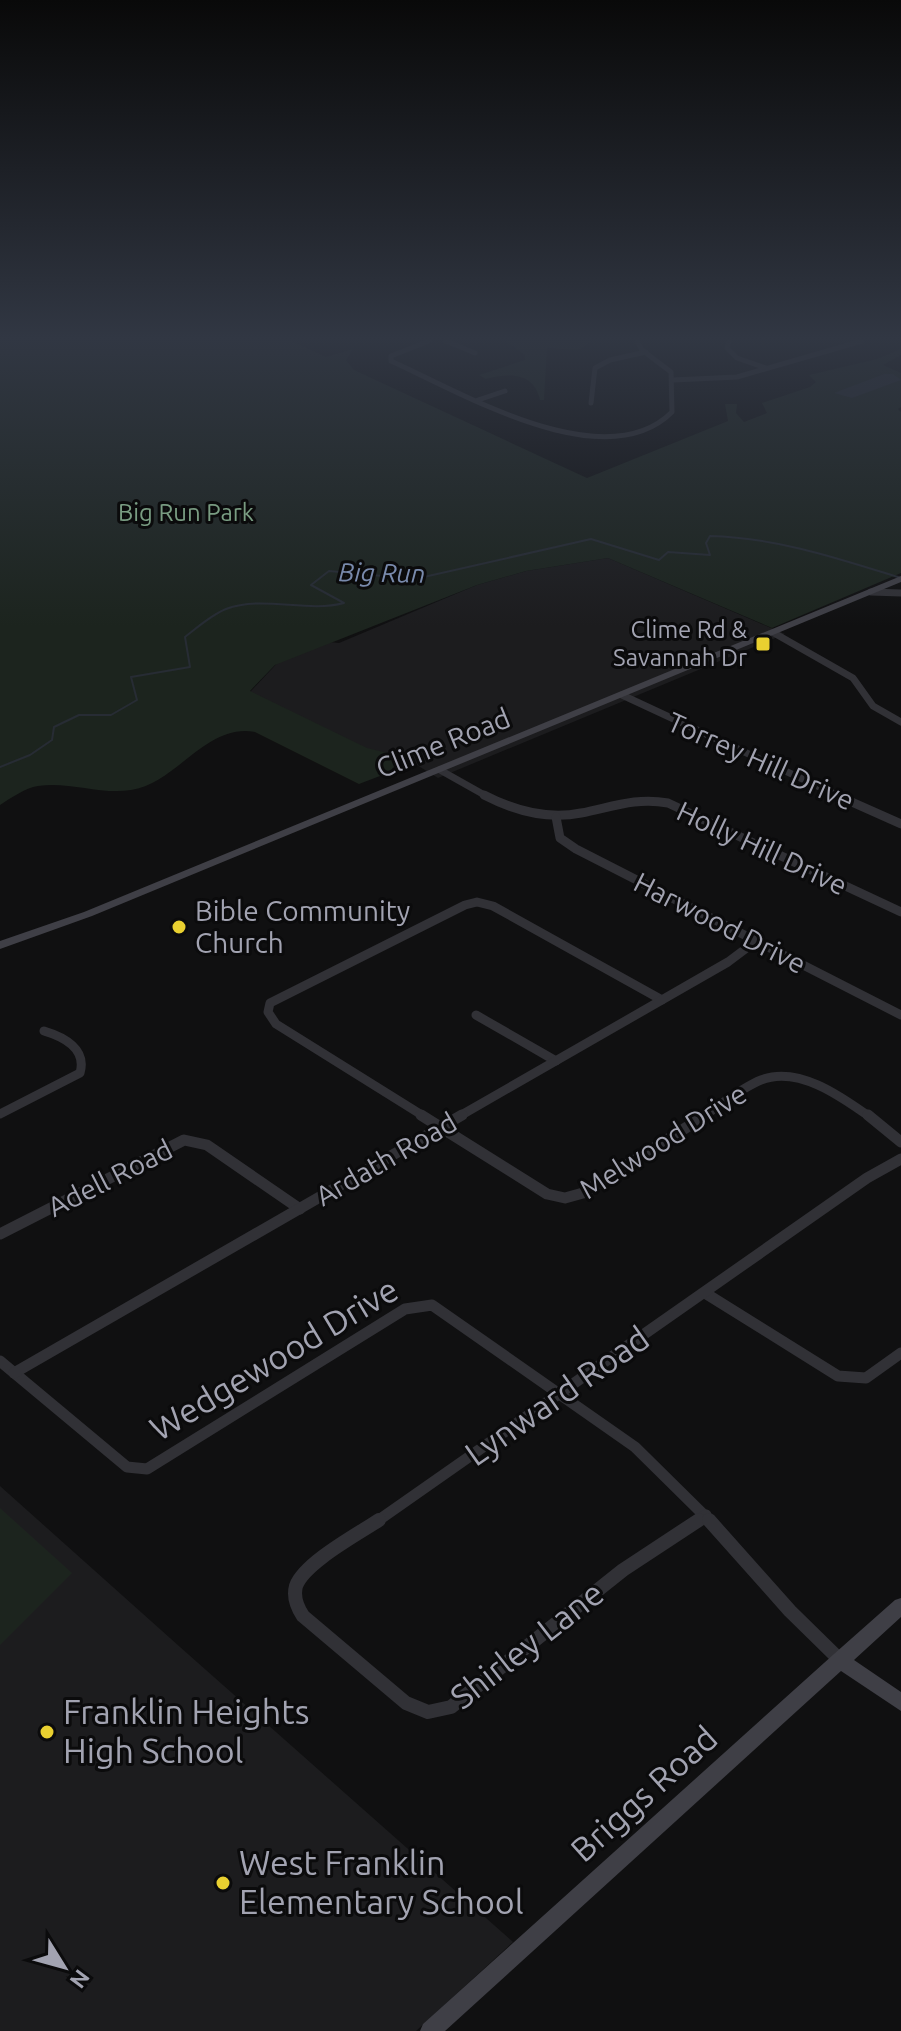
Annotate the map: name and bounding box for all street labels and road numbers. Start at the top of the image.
street label: Clime Road [371,702,514,783]
street label: Torrey Hill Drive [663,706,859,816]
street label: Holly Hill Drive [672,795,852,900]
street label: Harwood Drive [629,866,811,979]
street label: Melwood Drive [574,1077,752,1204]
street label: Ardath Road [310,1106,462,1211]
street label: Adell Road [42,1133,177,1222]
street label: Wedgewood Drive [143,1269,404,1447]
street label: Lynward Road [457,1318,656,1473]
street label: Shirley Lane [442,1573,610,1716]
street label: Briggs Road [563,1718,724,1869]

